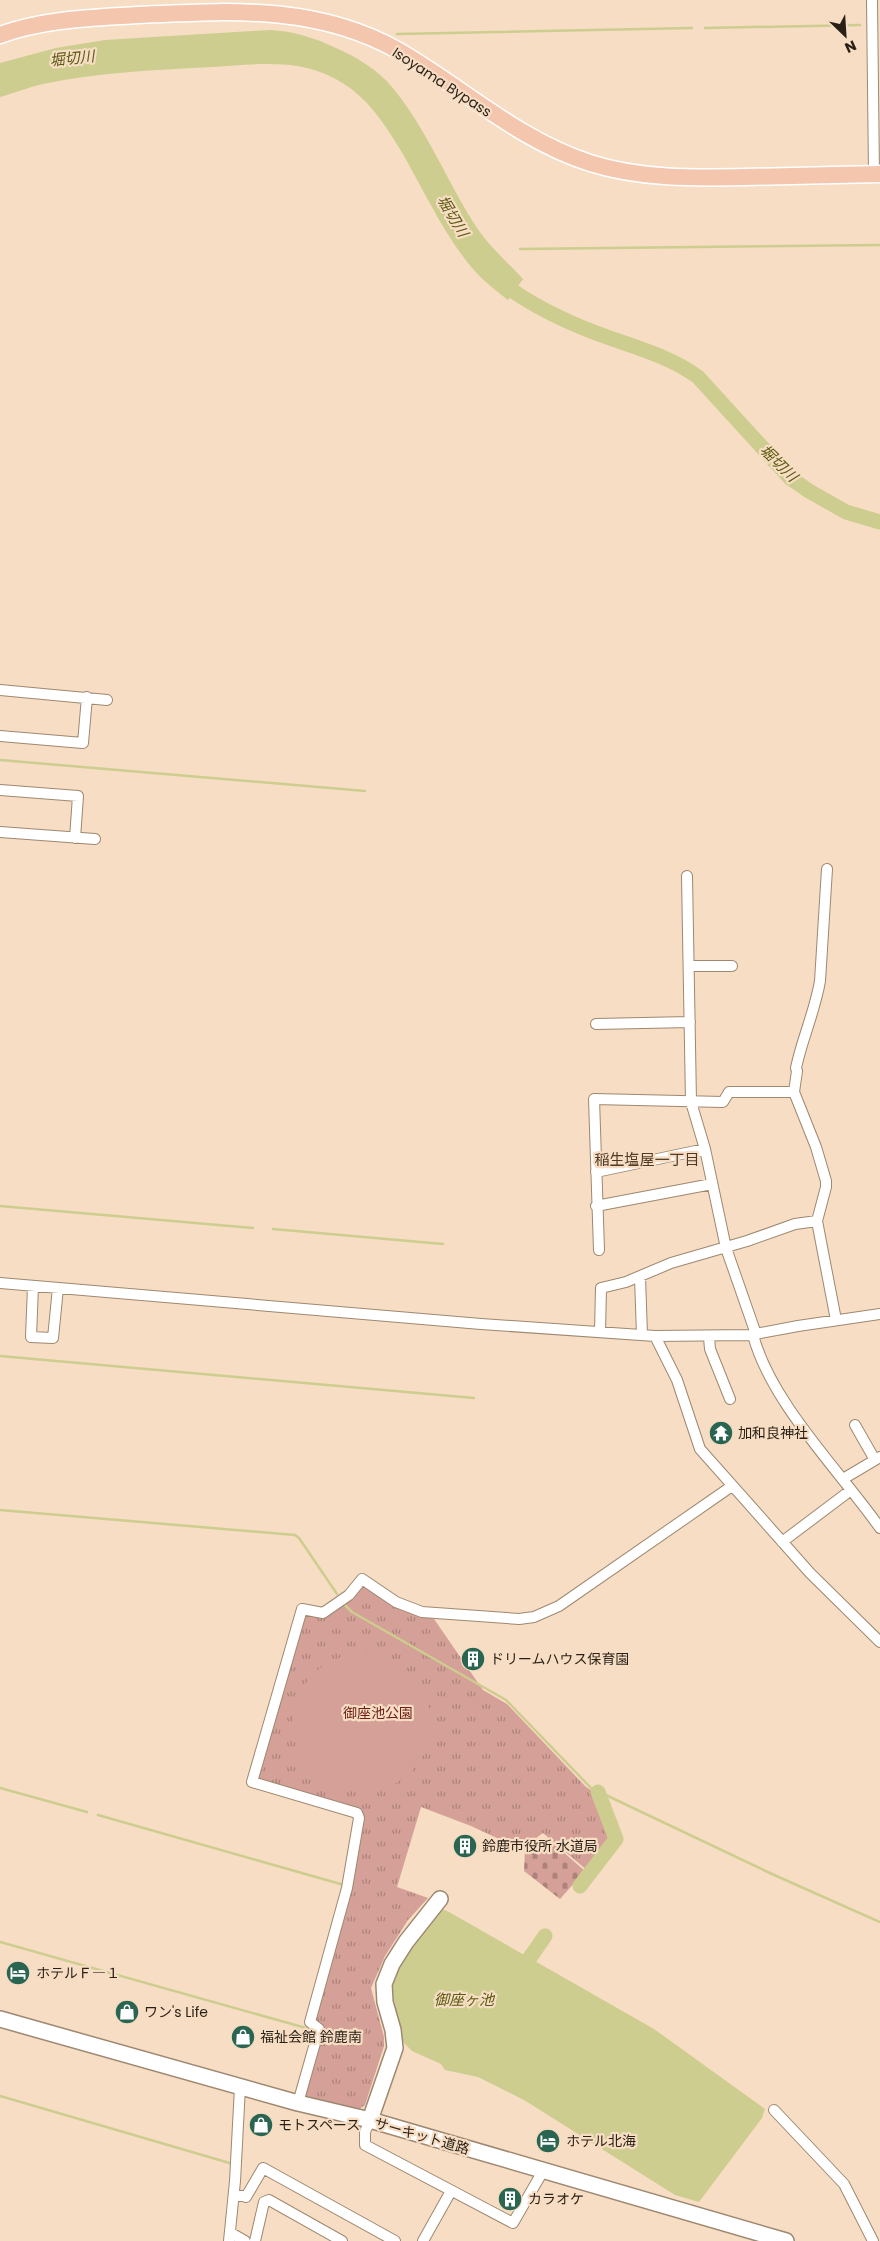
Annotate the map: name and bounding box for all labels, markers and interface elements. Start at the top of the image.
north arrow [820,10,870,60]
text: N [841,35,859,58]
street label: Isoyama Bypass [388,42,496,122]
water label: 堀切川 [49,45,97,71]
water label: 堀切川 [432,191,475,242]
water label: 堀切川 [756,440,804,488]
district label: 稲生塩屋一丁目 [594,1149,700,1170]
temple icon: 加和良神社 [708,1420,734,1446]
place label: 加和良神社 [738,1423,808,1443]
building icon: ドリームハウス保育園 [460,1646,486,1672]
place label: ドリームハウス保育園 [490,1649,630,1669]
park label: 御座池公園 [343,1703,413,1723]
building icon: 鈴鹿市役所 水道局 [452,1833,478,1859]
place label: 鈴鹿市役所 水道局 [482,1836,598,1856]
hotel icon: ホテルＦ―１ [5,1960,31,1986]
place label: ホテルＦ―１ [36,1963,120,1983]
water label: 御座ヶ池 [434,1989,496,2010]
shop icon: ワン's Life [114,1999,140,2025]
place label: ワン's Life [144,2002,208,2022]
shop icon: 福祉会館 鈴鹿南 [230,2024,256,2050]
place label: 福祉会館 鈴鹿南 [260,2027,362,2047]
shop icon: モトスペース [248,2112,274,2138]
street label: サーキット道路 [372,2113,472,2159]
place label: モトスペース [278,2115,360,2135]
hotel icon: ホテル北海 [535,2128,561,2154]
place label: ホテル北海 [566,2131,636,2151]
building icon: カラオケ [497,2186,523,2212]
place label: カラオケ [528,2189,584,2209]

